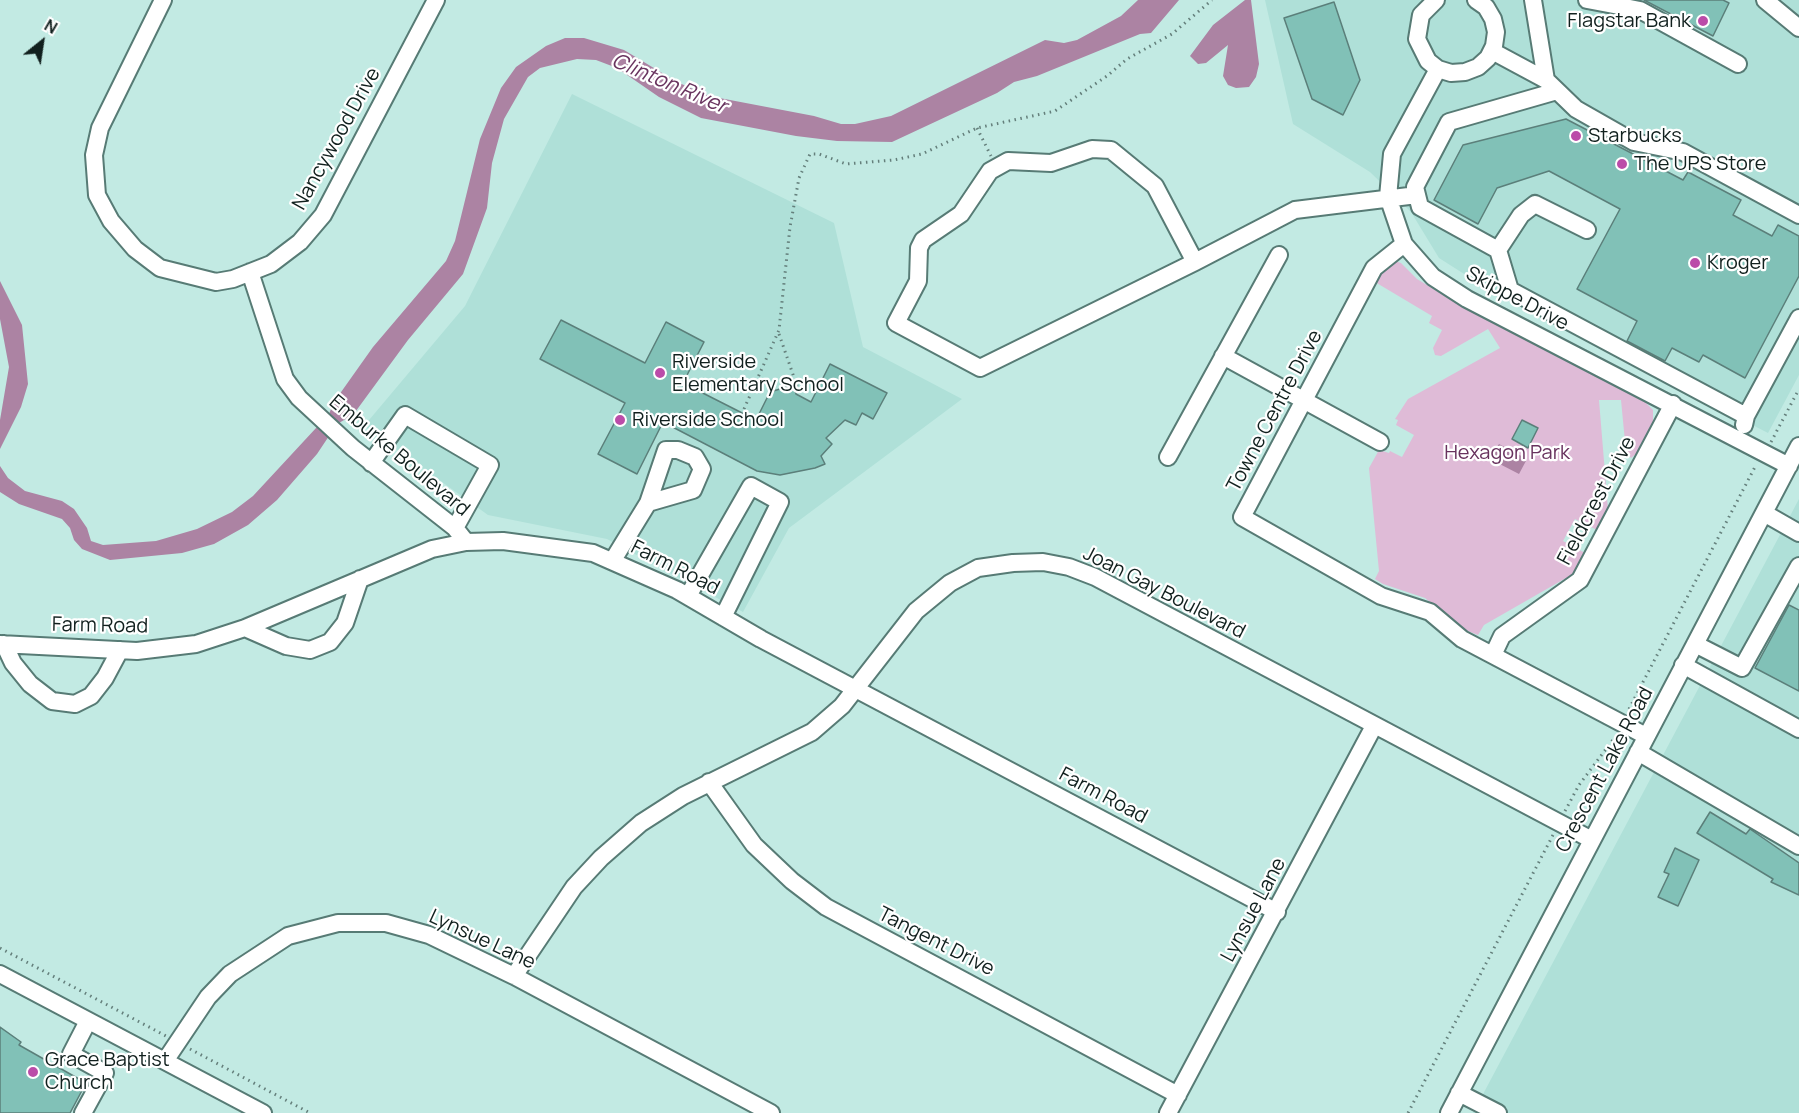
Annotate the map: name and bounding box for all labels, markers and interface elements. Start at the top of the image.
place label: Flagstar Bank [1567,9,1691,33]
north arrow [12,12,72,72]
text: N [41,14,61,39]
marker: Flagstar Bank [1696,14,1710,28]
water label: Clinton River [608,48,730,120]
street label: Nancywood Drive [288,64,386,214]
place label: Starbucks [1588,124,1682,148]
marker: Starbucks [1569,129,1583,143]
place label: The UPS Store [1634,152,1766,176]
marker: The UPS Store [1615,157,1629,171]
place label: Kroger [1707,251,1768,275]
marker: Kroger [1688,256,1702,270]
street label: Skippe Drive [1461,262,1573,336]
street label: Towne Centre Drive [1222,326,1328,496]
place label: Riverside Elementary School [672,350,844,397]
marker: Riverside Elementary School [653,366,667,380]
street label: Emburke Boulevard [324,390,474,522]
place label: Riverside School [632,408,784,432]
marker: Riverside School [613,413,627,427]
street label: Fieldcrest Drive [1553,433,1641,569]
park label: Hexagon Park [1444,441,1570,465]
street label: Farm Road [627,535,723,601]
street label: Joan Gay Boulevard [1079,542,1249,644]
street label: Farm Road [52,613,148,639]
street label: Crescent Lake Road [1551,683,1659,857]
street label: Farm Road [1055,763,1151,829]
street label: Lynsue Lane [1217,854,1291,966]
street label: Tangent Drive [874,902,998,982]
street label: Lynsue Lane [425,905,539,975]
place label: Grace Baptist Church [45,1048,170,1095]
marker: Grace Baptist Church [26,1065,40,1079]

